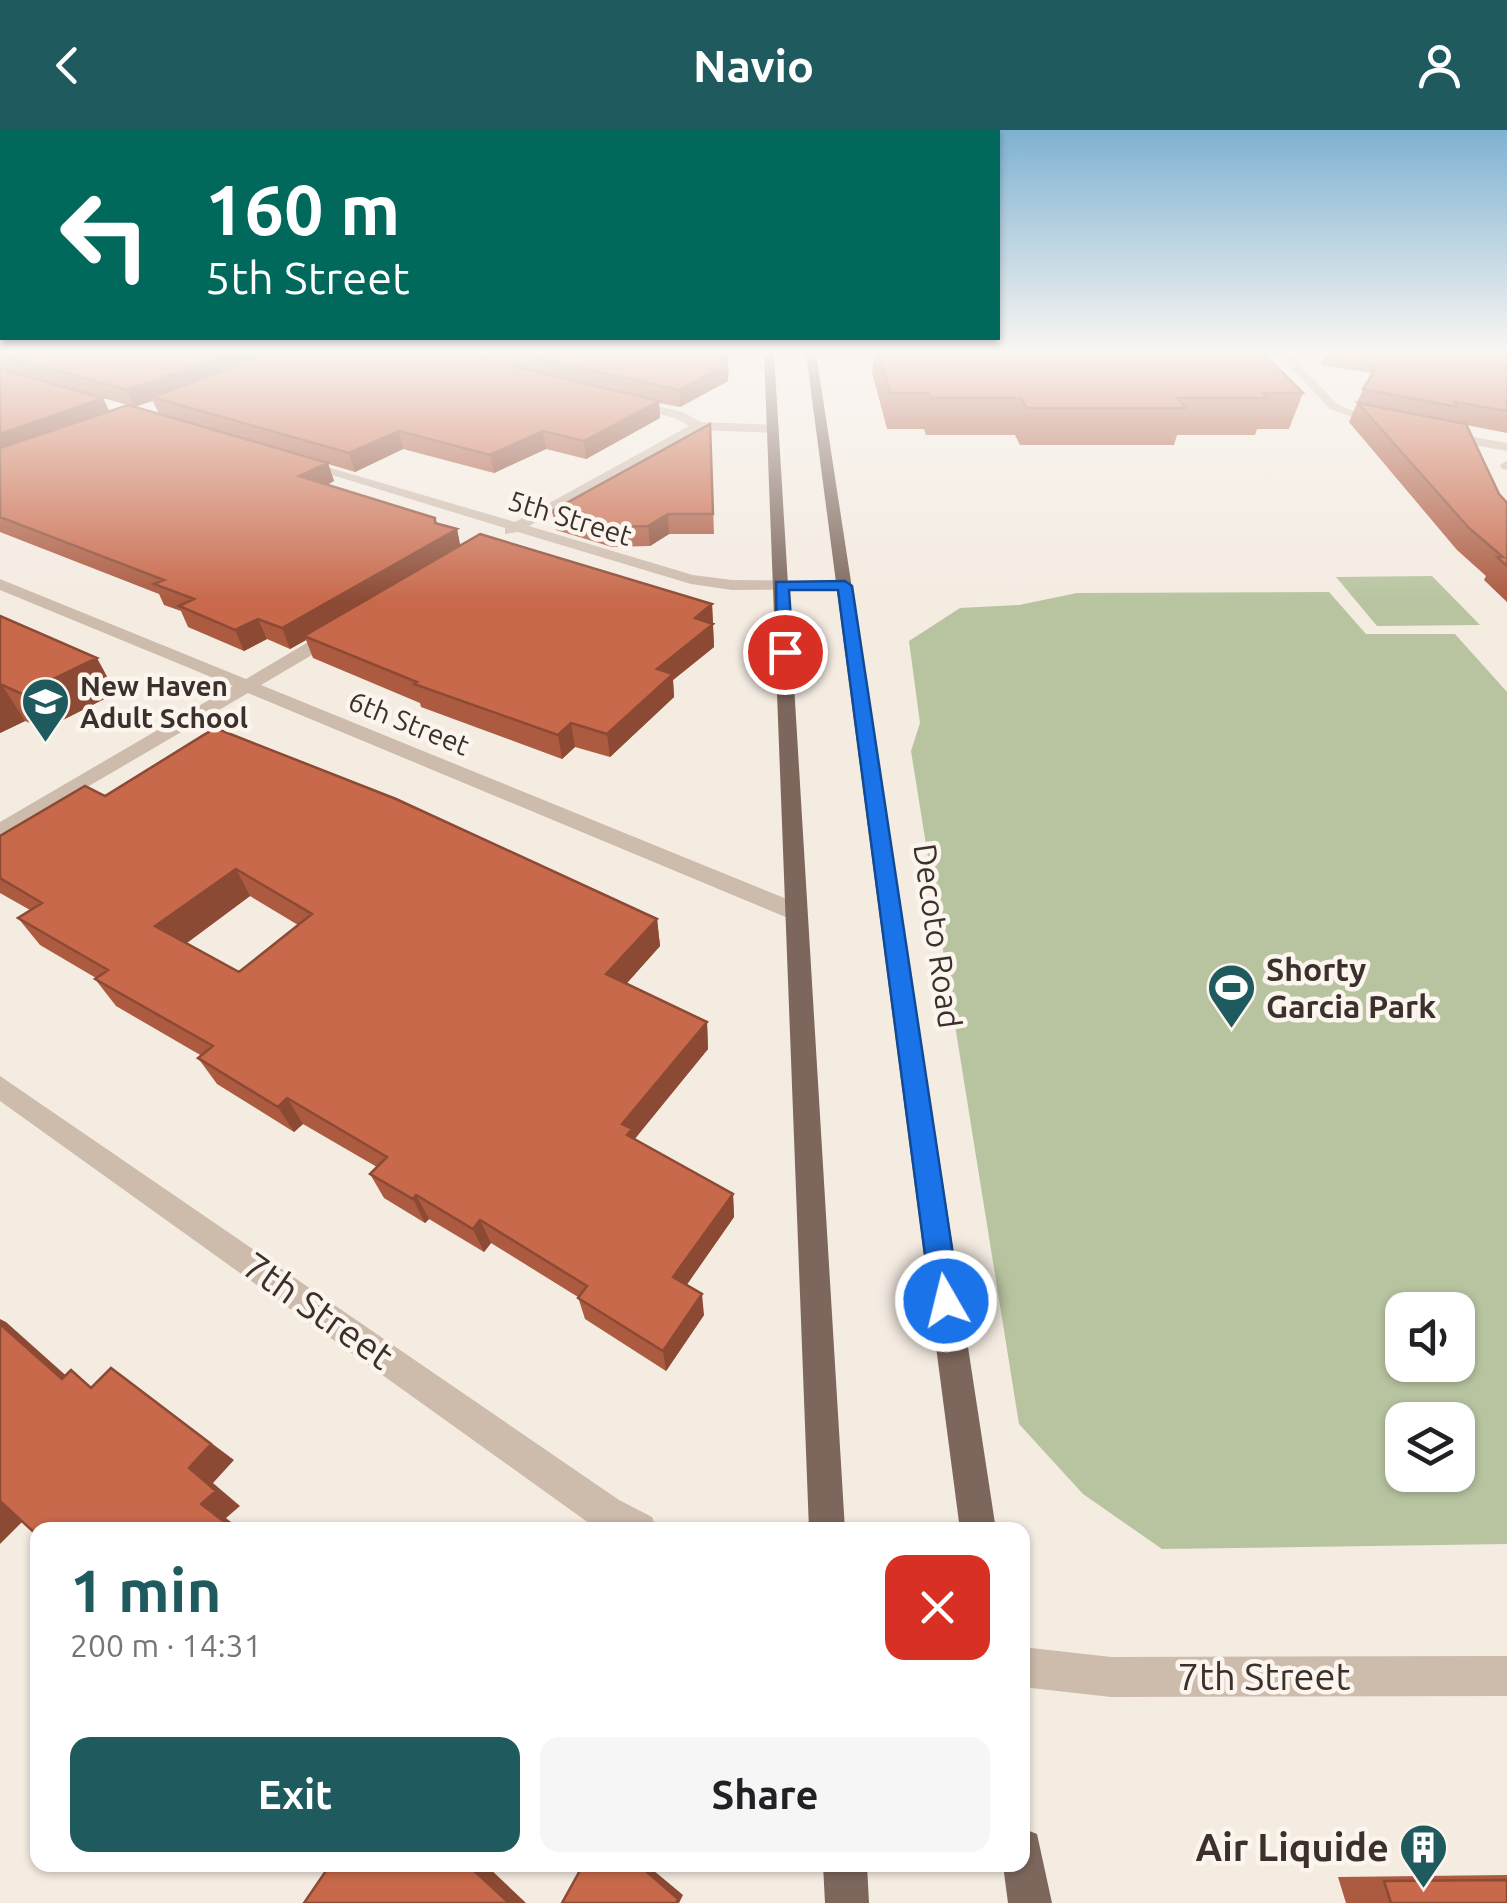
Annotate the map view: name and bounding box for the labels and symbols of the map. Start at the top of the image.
street label: 5th Street [505,484,636,551]
pin [743,610,828,695]
place label: New Haven Adult School [80,670,248,733]
school or university icon: New Haven Adult School [19,676,71,744]
street label: 6th Street [344,684,474,761]
street label: Decoto Road [907,841,969,1031]
place label: Shorty Garcia Park [1266,951,1436,1024]
sports icon: Shorty Garcia Park [1205,962,1257,1030]
street label: 7th Street [236,1243,401,1377]
position arrow [894,1249,998,1353]
street label: 7th Street [1178,1655,1350,1697]
building icon: Air Liquide [1398,1822,1450,1890]
place label: Air Liquide [1195,1826,1389,1868]

